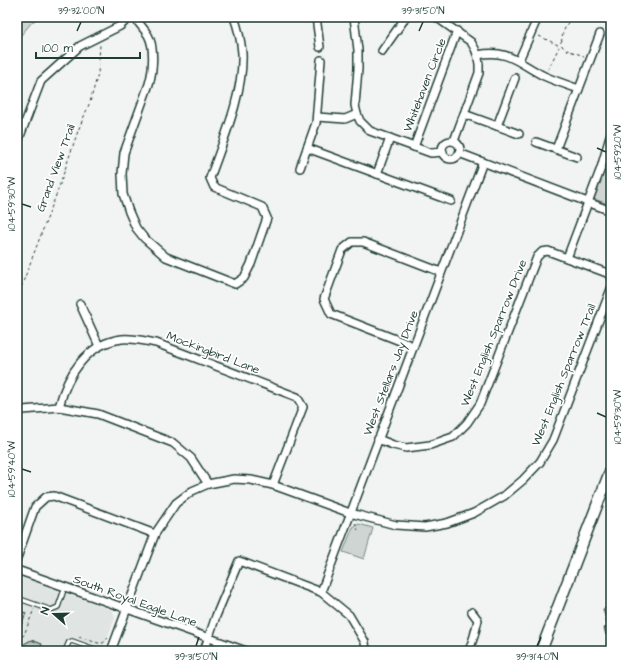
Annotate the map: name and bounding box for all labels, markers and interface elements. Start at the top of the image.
text: 39°32'00"N [58,4,104,18]
text: 39°31'50"N [402,4,445,18]
scale bar [36,34,140,60]
street label: Whitehaven Circle [399,35,451,134]
text: 100 m [42,40,73,57]
street label: Grand View Trail [32,122,80,214]
text: 104°59'20"W [611,124,625,179]
text: 104°59'30"W [5,176,19,231]
street label: West English Sparrow Drive [457,256,532,409]
street label: West English Sparrow Trail [528,301,601,449]
street label: West Stellars Jay Drive [359,308,424,438]
street label: Mockingbird Lane [164,327,263,380]
text: 104°59'30"W [611,389,625,444]
text: 104°59'40"W [5,440,19,497]
street label: South Royal Eagle Lane [71,571,200,632]
north arrow [34,594,74,634]
text: N [37,605,53,617]
text: 39°31'50"N [175,650,218,664]
text: 39°31'40"N [516,650,558,664]

